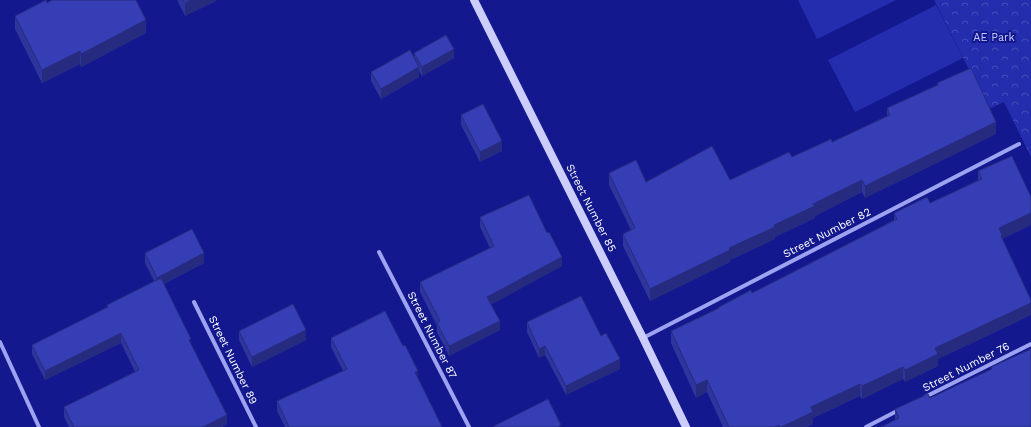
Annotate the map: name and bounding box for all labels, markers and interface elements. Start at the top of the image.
park label: AE Park [973,31,1015,44]
street label: Street Number 85 [563,162,619,254]
street label: Street Number 82 [781,205,873,261]
street label: Street Number 87 [404,289,460,381]
street label: Street Number 89 [206,314,260,407]
street label: Street Number 76 [920,339,1012,394]

